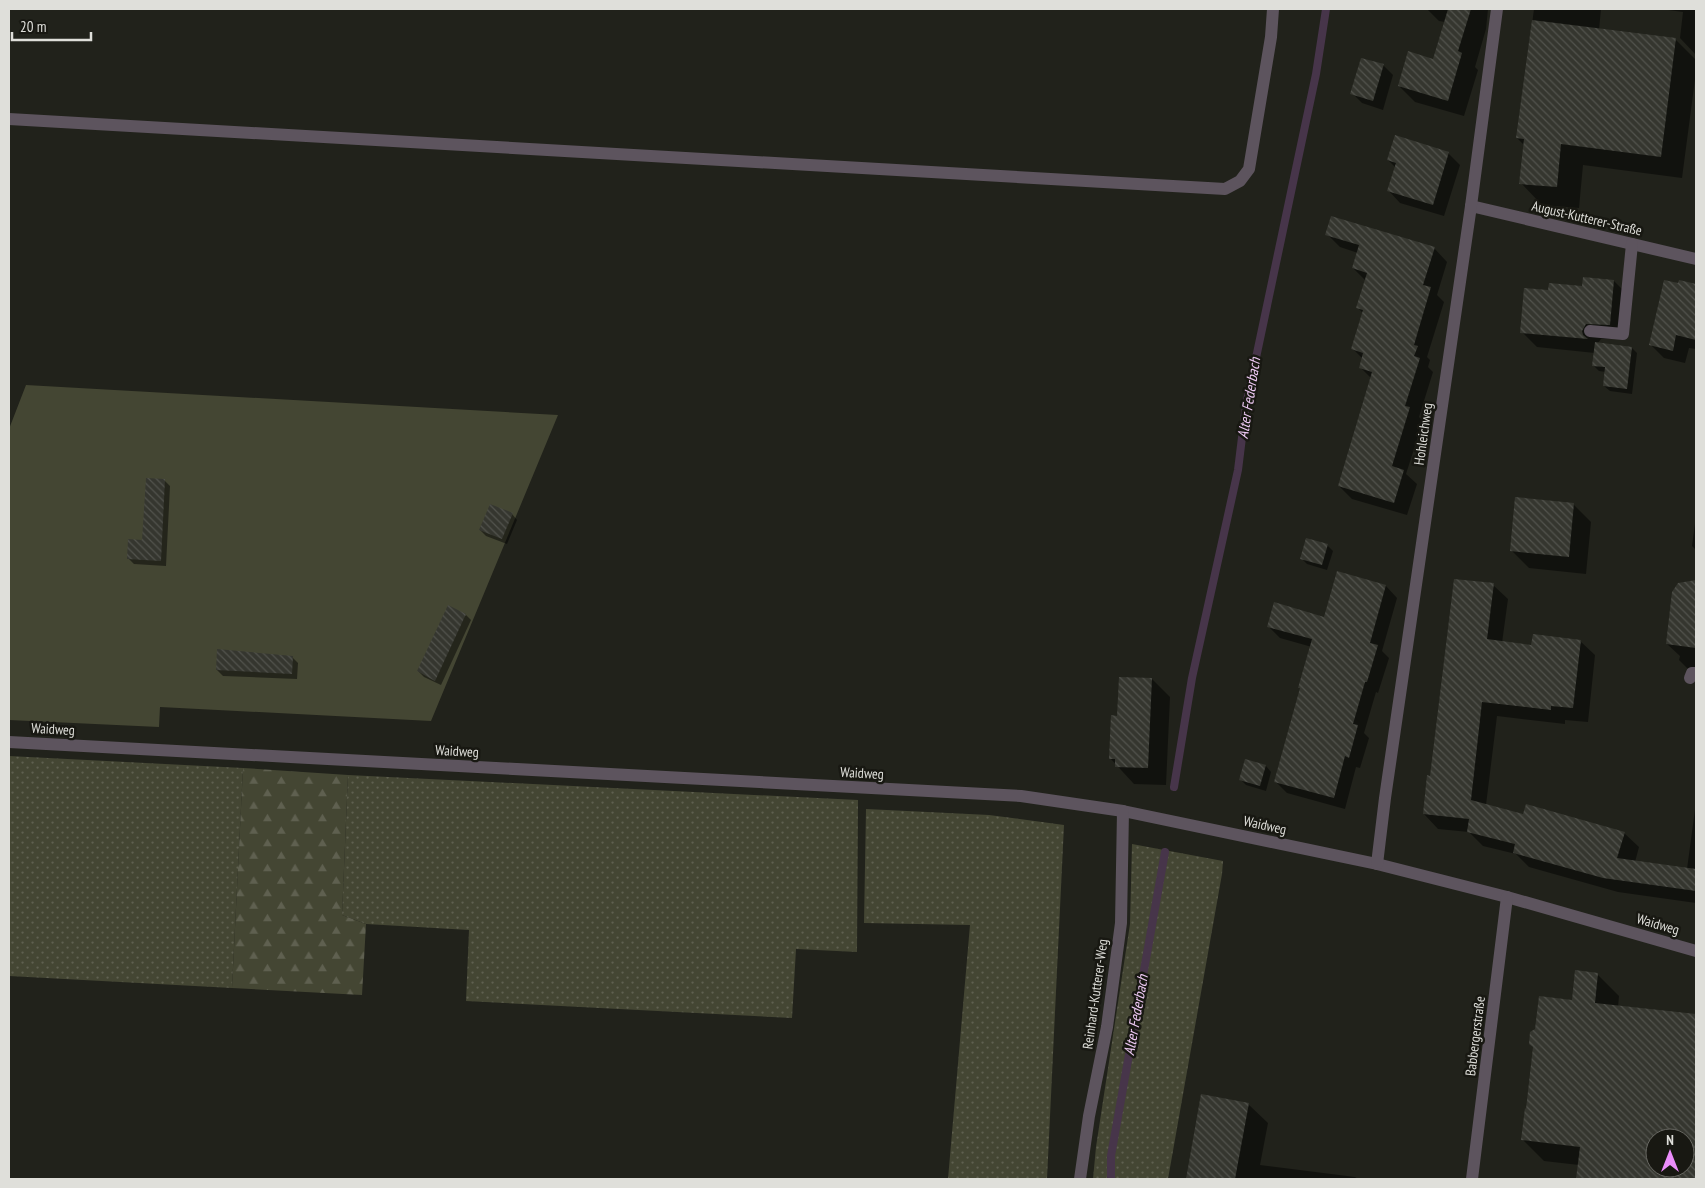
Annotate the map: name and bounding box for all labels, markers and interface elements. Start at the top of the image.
scale bar [12,10,91,42]
text: 20 m [20,17,46,36]
street label: August-Kutterer-Straße [1530,197,1644,239]
water label: Alter Federbach [1233,355,1264,440]
street label: Hohleichweg [1410,402,1436,466]
street label: Waidweg [31,719,75,739]
street label: Waidweg [435,741,479,761]
street label: Waidweg [840,763,884,783]
street label: Waidweg [1242,812,1288,838]
street label: Waidweg [1635,909,1681,939]
street label: Reinhard-Kutterer-Weg [1078,938,1112,1050]
water label: Alter Federbach [1119,972,1152,1057]
street label: Babbergerstraße [1461,995,1489,1077]
north arrow [1645,1128,1695,1178]
text: N [1666,1131,1674,1149]

